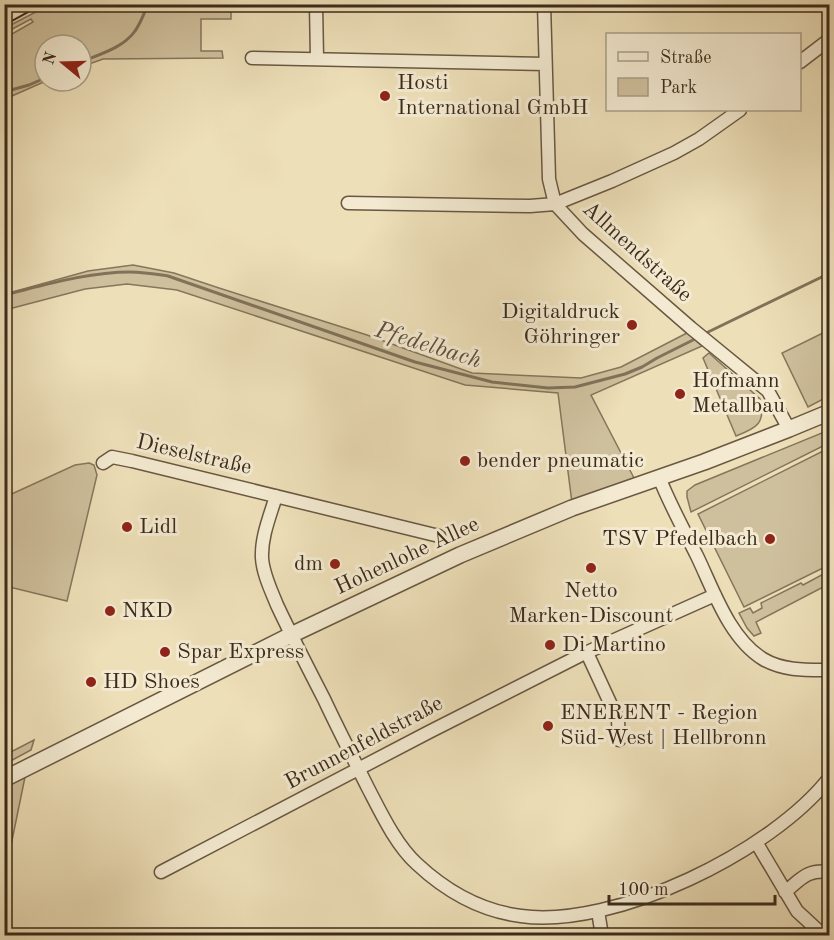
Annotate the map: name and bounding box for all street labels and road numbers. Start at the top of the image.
street label: Allmendstraße [578,197,696,307]
street label: Dieselstraße [134,431,254,479]
street label: Hohenlohe Allee [332,513,482,599]
street label: Brunnenfeldstraße [281,692,447,794]

